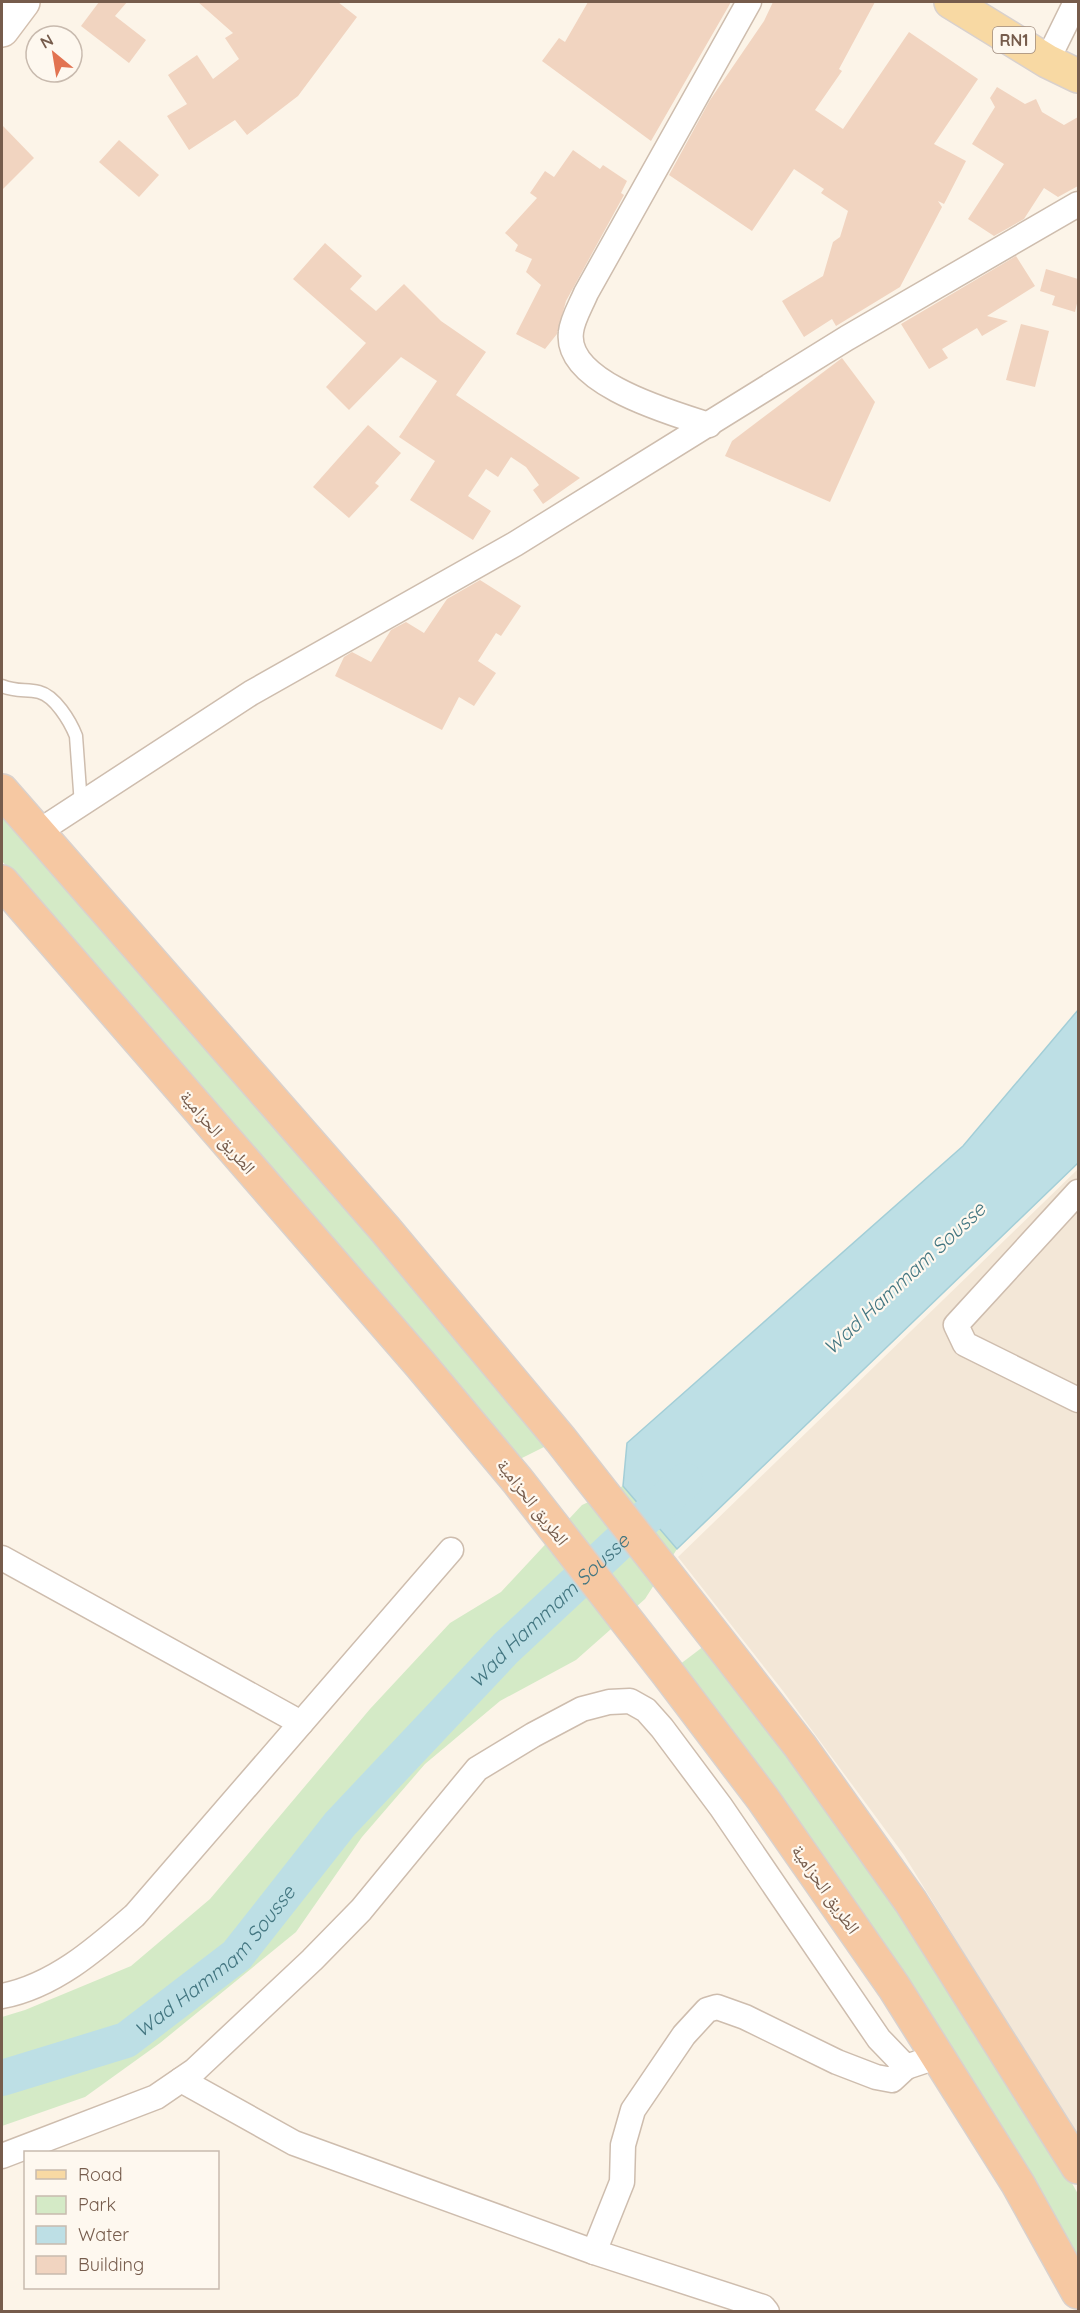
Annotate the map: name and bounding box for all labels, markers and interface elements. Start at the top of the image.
north arrow [24,24,84,84]
road number: RN1 [993,27,1035,53]
text: N [36,29,57,53]
street label: الطريق الحزامية [175,1085,261,1179]
water label: Wad Hammam Sousse [818,1196,991,1360]
street label: الطريق الحزامية [492,1454,574,1550]
water label: Wad Hammam Sousse [463,1527,634,1692]
street label: الطريق الحزامية [787,1840,865,1938]
water label: Wad Hammam Sousse [129,1879,300,2042]
legend [24,2151,219,2289]
text: Road [78,2163,123,2186]
text: Park [78,2193,116,2216]
text: Water [78,2223,129,2246]
text: Building [78,2253,144,2276]

